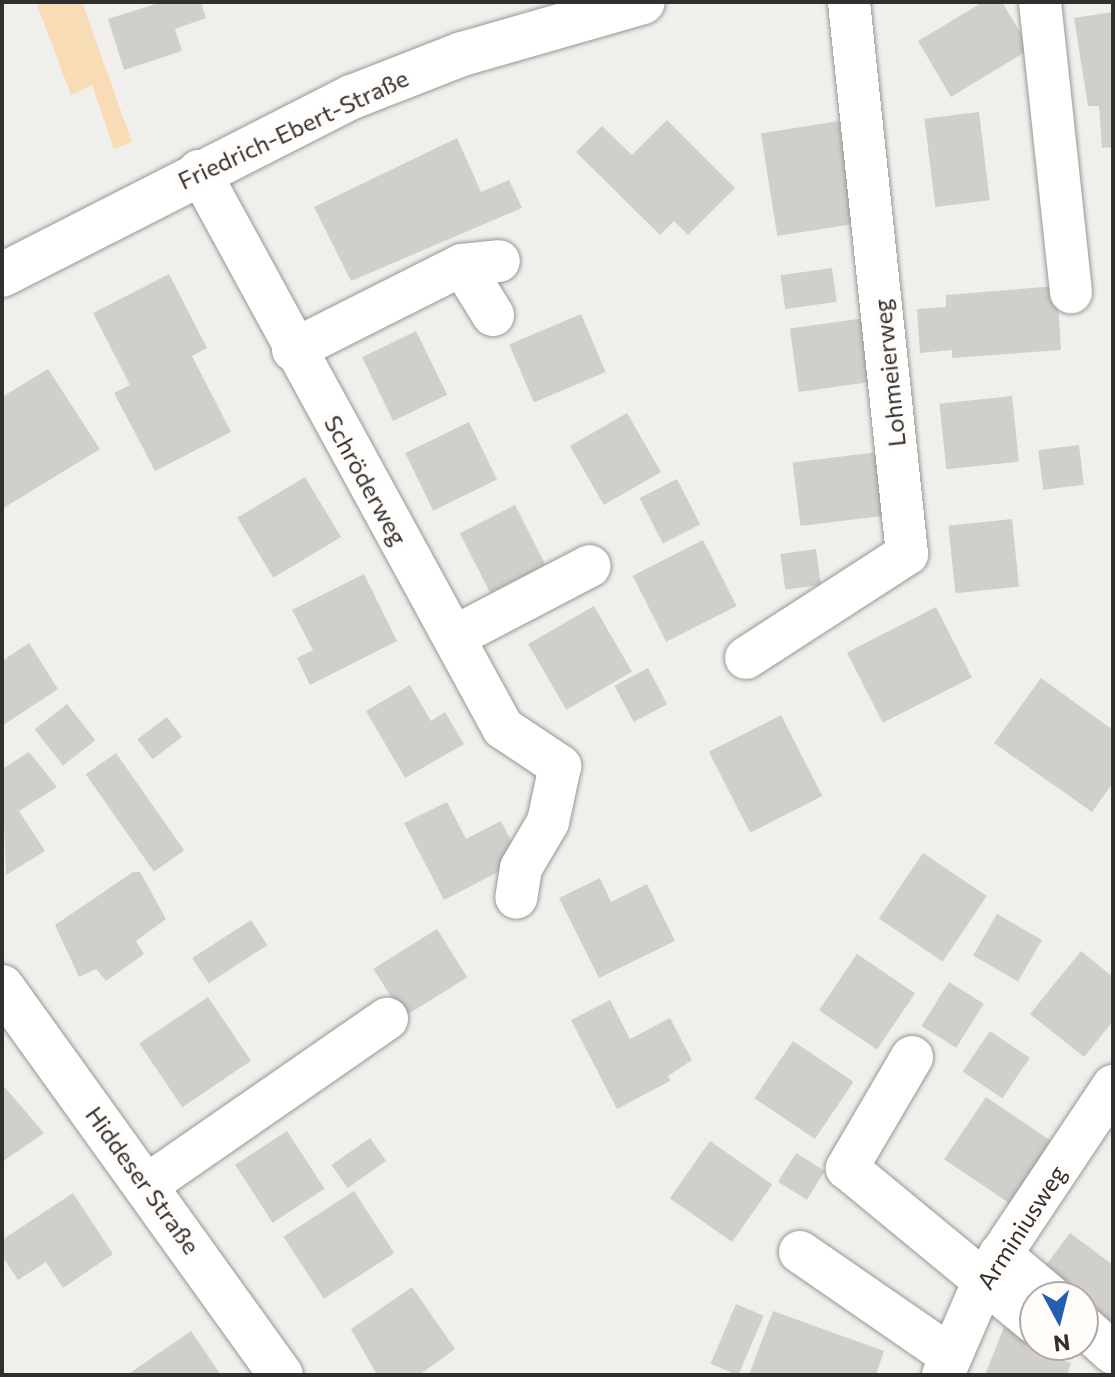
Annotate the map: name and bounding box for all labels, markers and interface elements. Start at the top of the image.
street label: Friedrich-Ebert-Straße [173,63,413,195]
street label: Lohmeierweg [867,298,911,448]
street label: Schröderweg [319,410,413,550]
street label: Hiddeser Straße [80,1101,206,1259]
street label: Arminiusweg [970,1160,1072,1294]
north arrow [1019,1281,1099,1361]
text: N [1052,1329,1072,1358]

